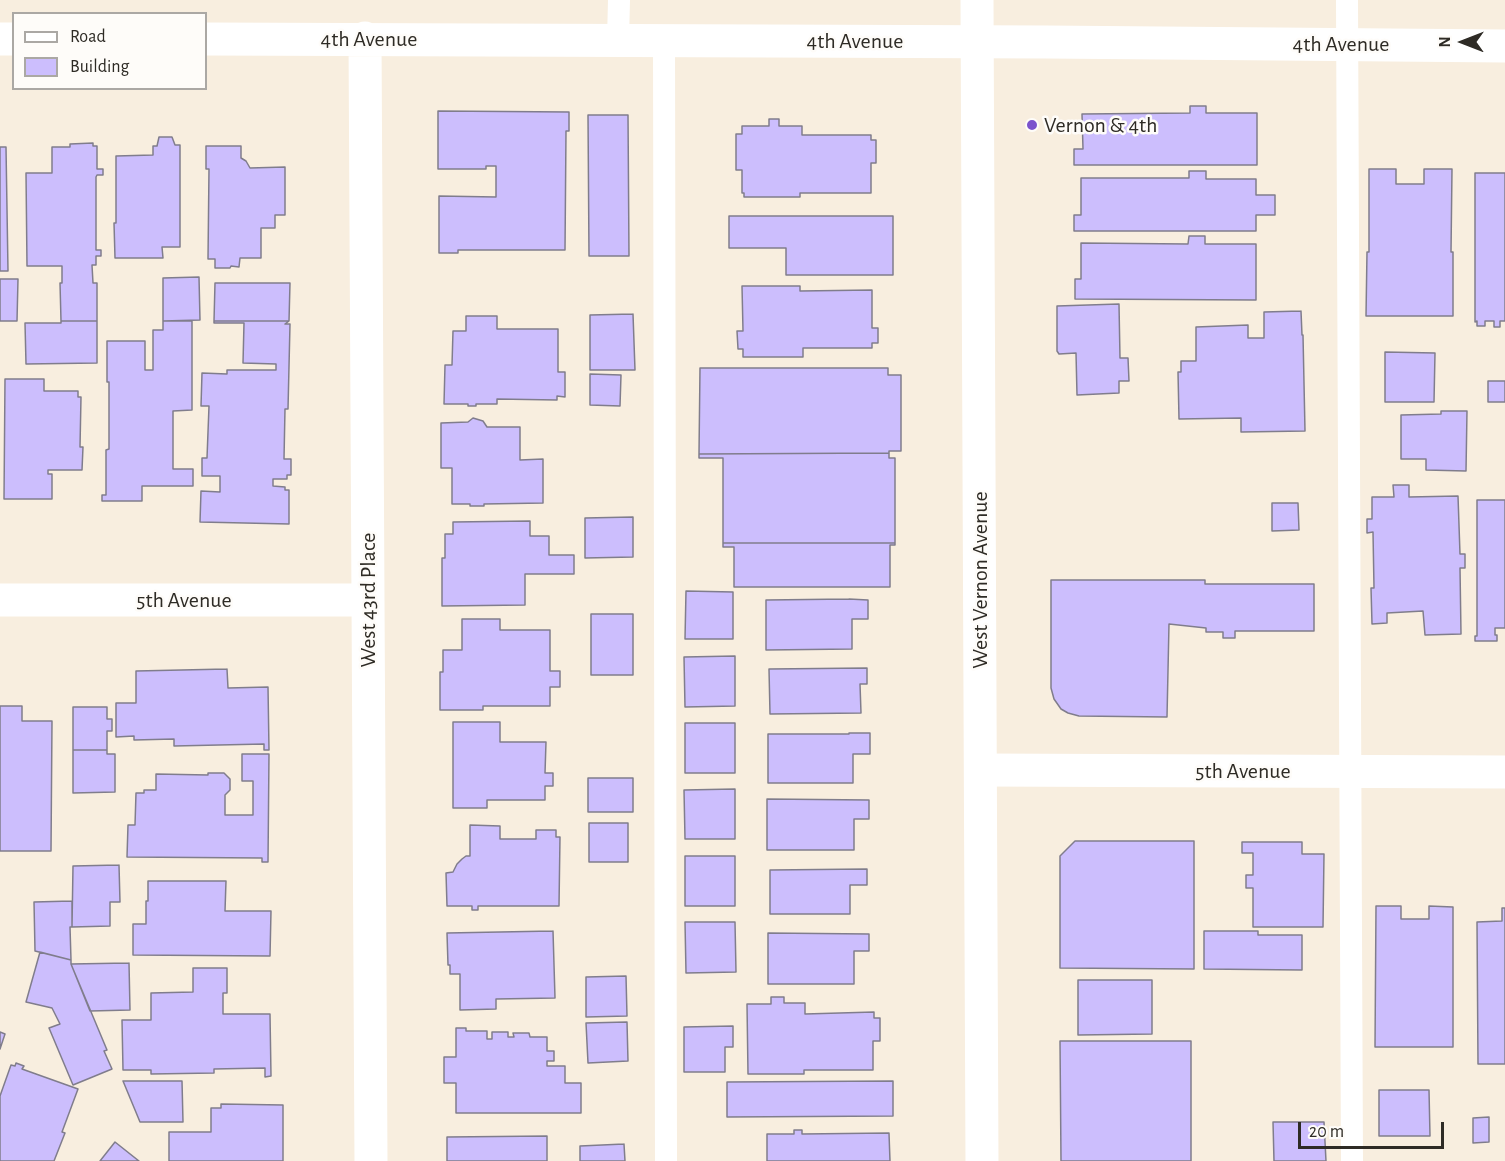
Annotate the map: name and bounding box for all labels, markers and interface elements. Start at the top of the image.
legend [12,12,207,90]
north arrow [1433,12,1493,72]
street label: 4th Avenue [321,26,417,52]
text: Road [70,28,106,46]
street label: 4th Avenue [807,28,903,54]
street label: 4th Avenue [1293,31,1389,57]
text: N [1437,36,1453,48]
text: Building [70,58,129,76]
place label: Vernon & 4th [1044,112,1158,138]
marker: Vernon & 4th [1025,118,1039,132]
street label: West Vernon Avenue [967,491,993,669]
street label: West 43rd Place [355,533,381,667]
street label: 5th Avenue [136,587,232,613]
street label: 5th Avenue [1195,758,1291,784]
scale bar [1301,1110,1446,1148]
text: 20 m [1309,1123,1344,1141]

